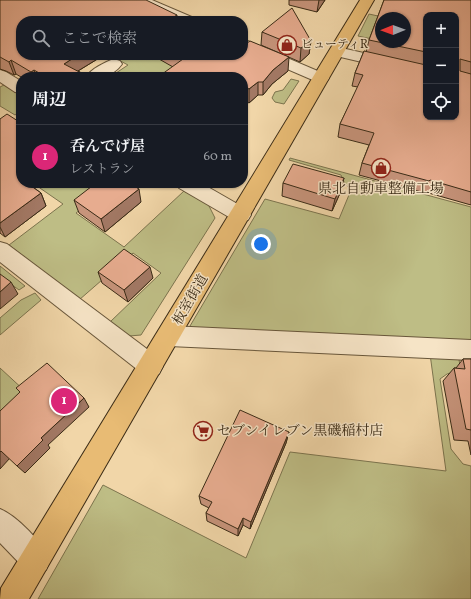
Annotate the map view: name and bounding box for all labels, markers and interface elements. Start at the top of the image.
north arrow [375,12,411,48]
map controls [423,12,459,120]
button: + [423,12,459,48]
search box [16,16,248,60]
icon: search [30,27,52,49]
text: ここで検索 [62,29,137,50]
shop icon: ビューティR [276,34,298,56]
place label: ビューティR [301,37,368,53]
button: − [423,48,459,84]
button: locate [423,84,459,120]
text: 周辺 [32,89,66,112]
text: 呑んでげ屋 [70,137,145,158]
text: 1 [42,148,48,166]
text: 60 m [204,148,232,166]
shop icon: 県北自動車整備工場 [370,157,392,179]
text: レストラン [70,161,135,179]
place label: 県北自動車整備工場 [318,180,444,199]
your location [251,234,271,254]
street label: 板室街道 [169,271,213,329]
pin: 1 [51,386,77,416]
supermarket icon: セブンイレブン黒磯稲村店 [192,420,214,442]
place label: セブンイレブン黒磯稲村店 [217,422,383,441]

